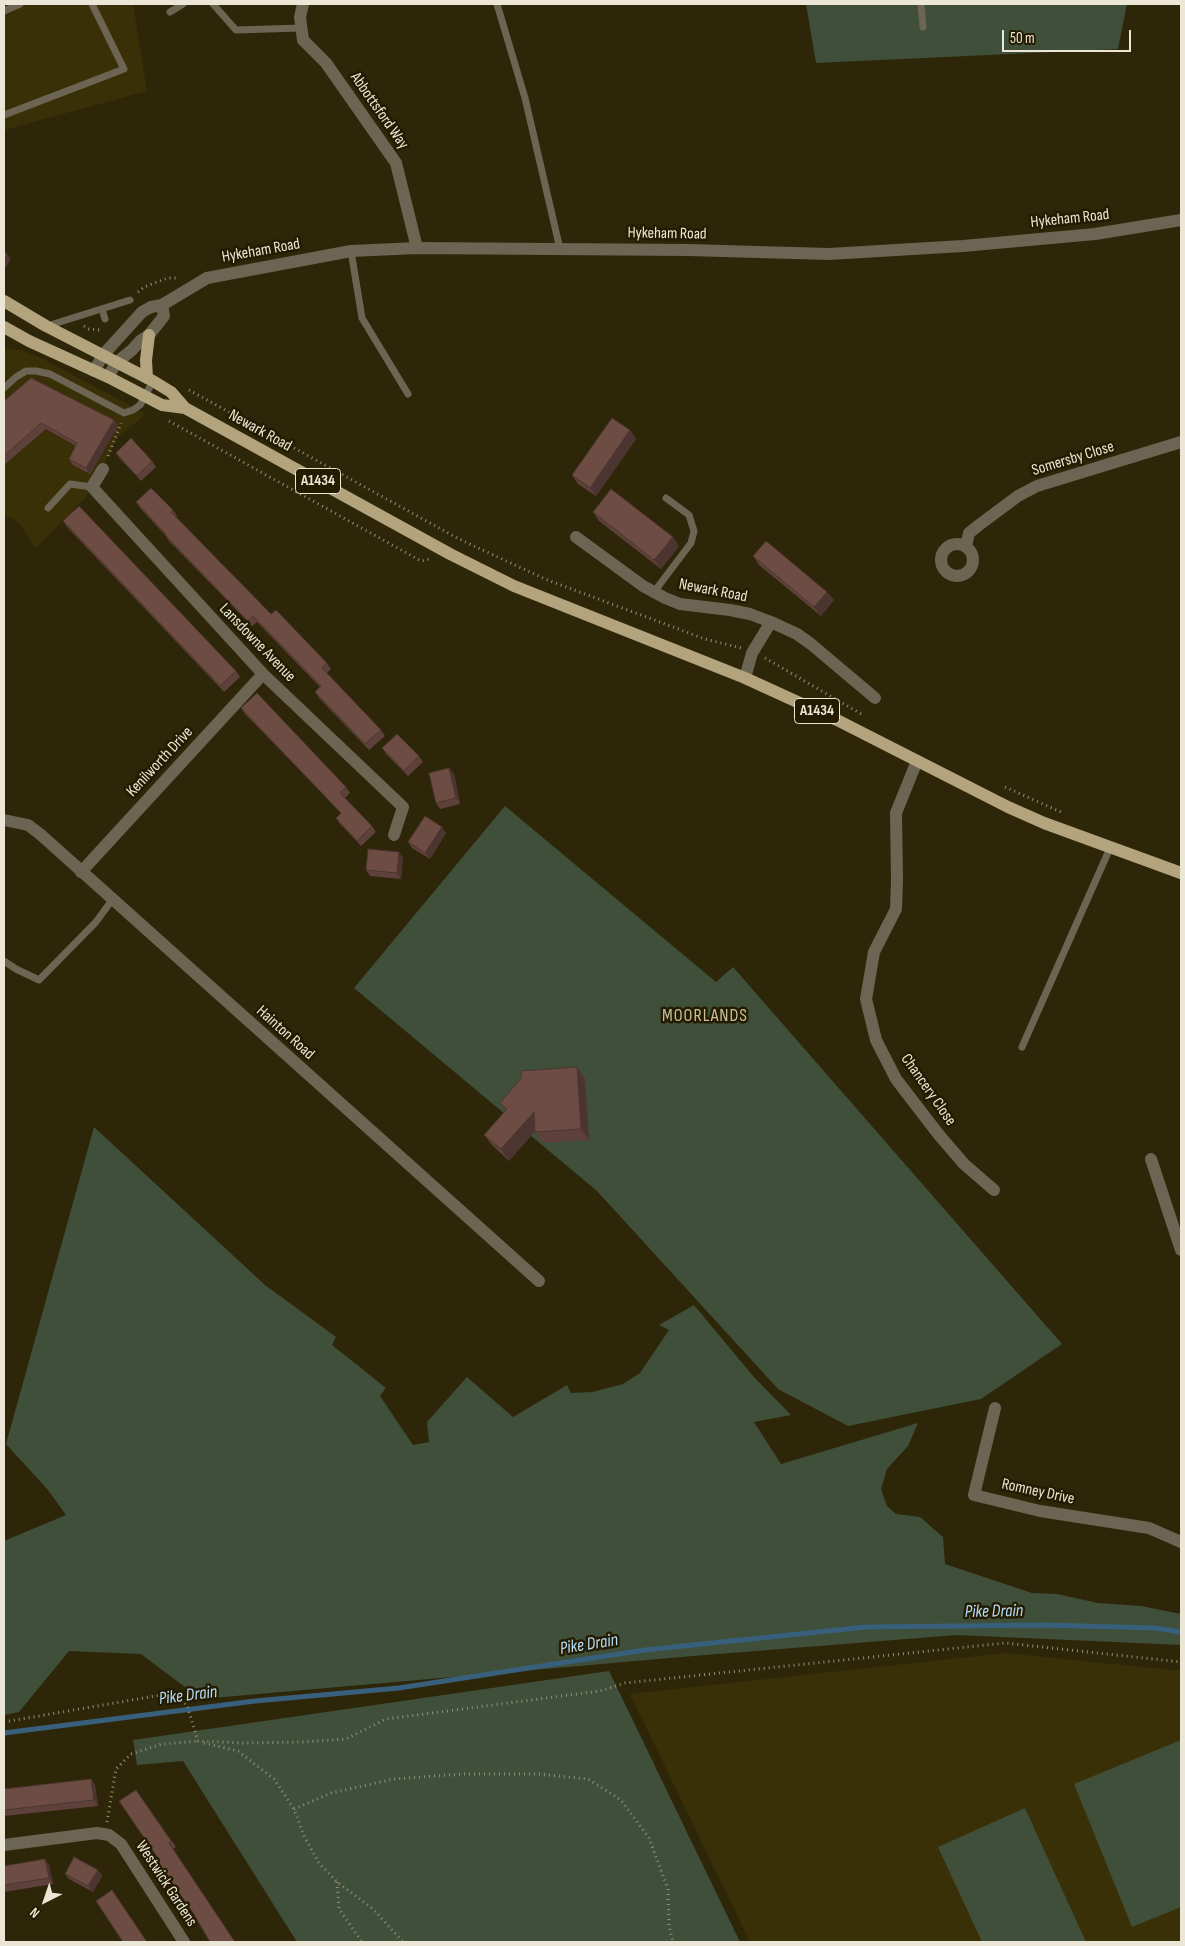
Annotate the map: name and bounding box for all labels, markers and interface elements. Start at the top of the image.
scale bar [1005,20,1134,52]
text: 50 m [1010,29,1035,48]
street label: Abbottsford Way [346,69,412,153]
street label: Hykeham Road [1030,205,1110,233]
street label: Hykeham Road [627,224,707,244]
street label: Hykeham Road [220,235,302,267]
street label: Newark Road [225,406,295,456]
street label: Somersby Close [1030,437,1116,481]
road number: A1434 [296,468,340,494]
street label: Newark Road [677,575,749,607]
street label: Lansdowne Avenue [215,600,299,686]
road number: A1434 [794,698,840,724]
street label: Kenilworth Drive [123,723,197,801]
street label: Hainton Road [252,1002,318,1064]
district label: MOORLANDS [661,1005,749,1027]
street label: Chancery Close [896,1050,960,1130]
street label: Romney Drive [1000,1475,1076,1509]
water label: Pike Drain [965,1601,1023,1623]
water label: Pike Drain [558,1630,620,1660]
water label: Pike Drain [158,1682,218,1710]
street label: Westwick Gardens [131,1838,201,1930]
north arrow [20,1876,70,1926]
text: N [26,1904,43,1922]

